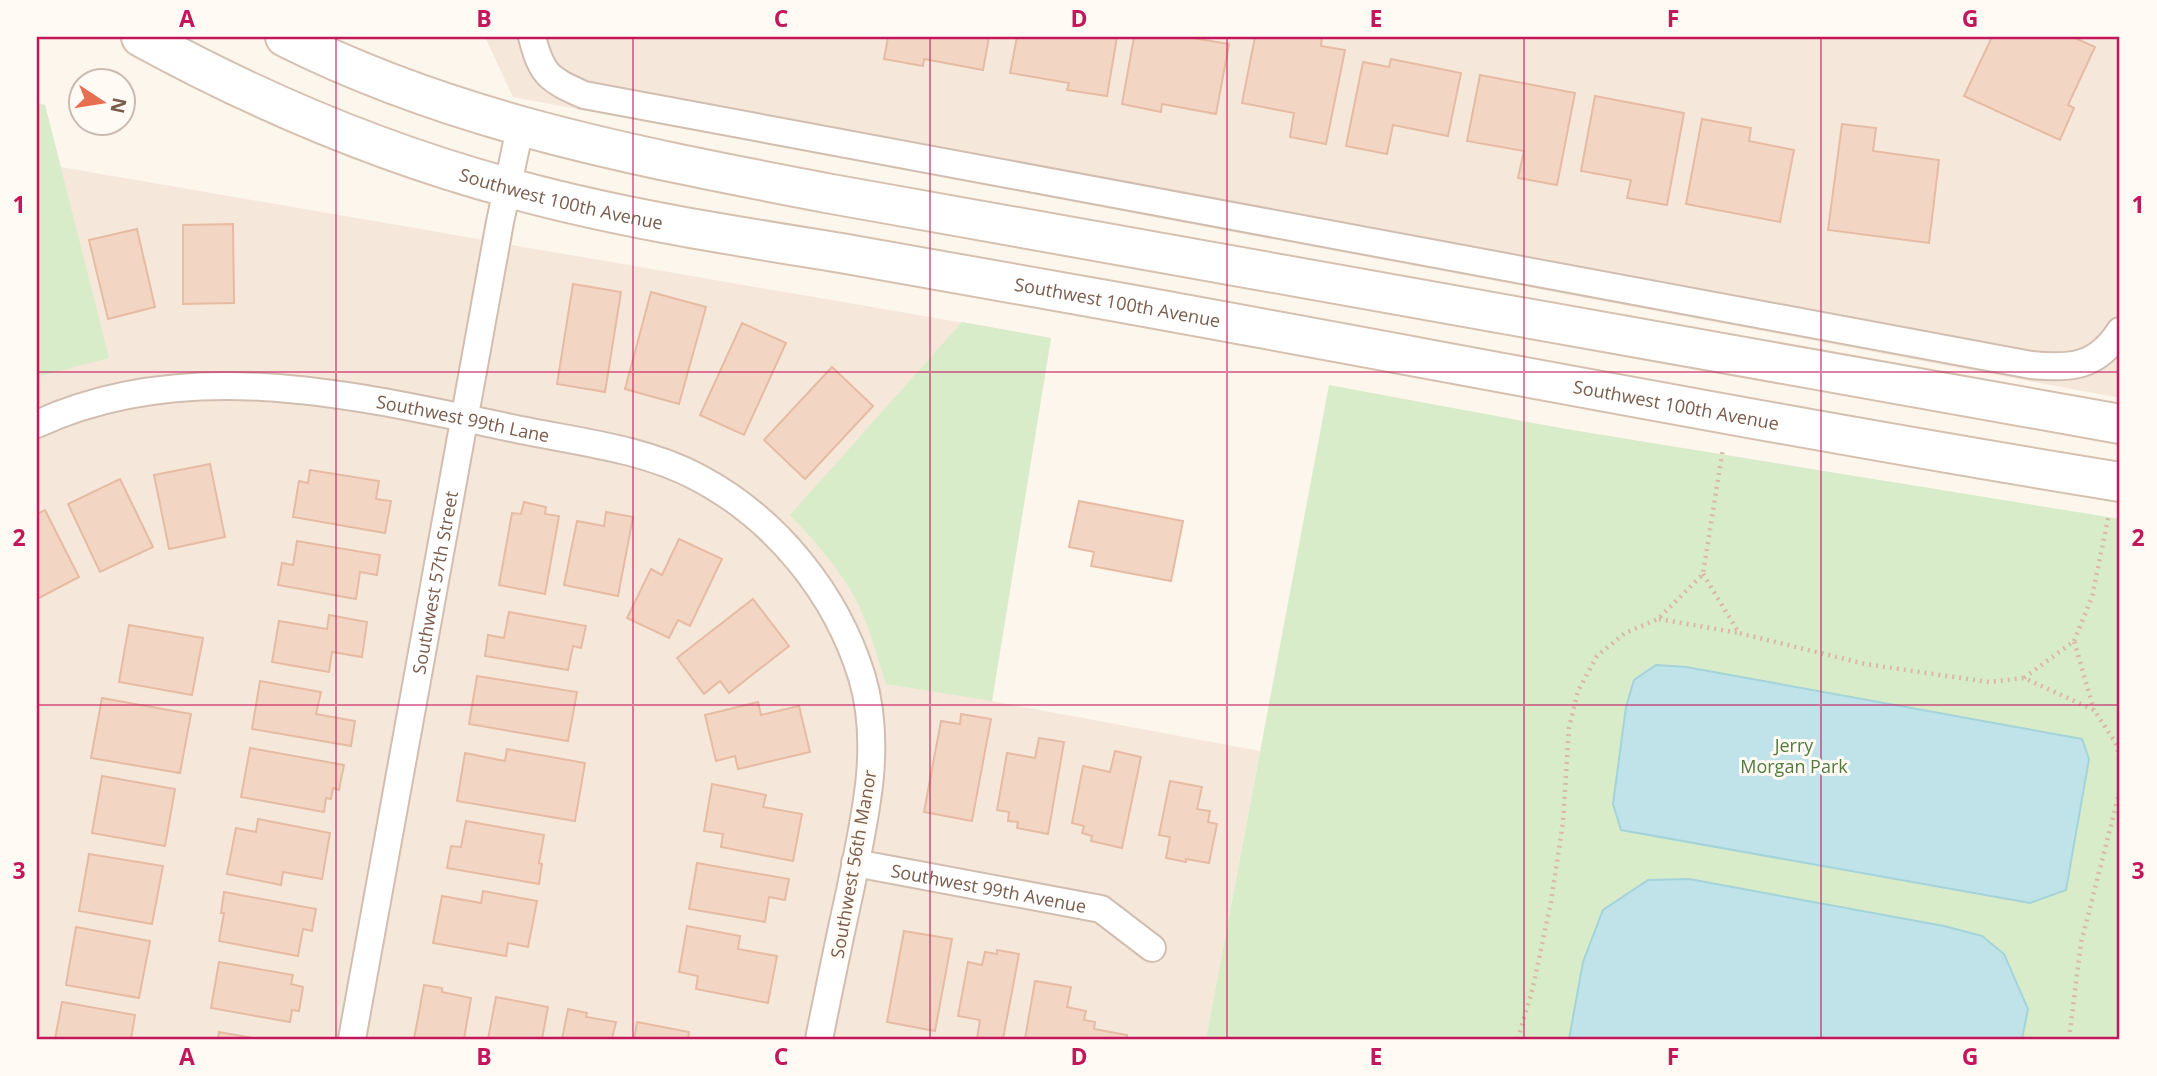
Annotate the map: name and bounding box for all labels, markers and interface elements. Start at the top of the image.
text: A [179,2,195,34]
text: B [476,2,492,34]
text: C [774,2,788,34]
text: D [1070,2,1088,34]
text: E [1370,2,1382,34]
text: F [1667,2,1679,34]
text: G [1962,2,1978,34]
north arrow [66,66,136,136]
text: N [104,95,133,116]
street label: Southwest 100th Avenue [457,162,665,235]
text: 1 [12,188,26,220]
text: 1 [2131,188,2145,220]
street label: Southwest 100th Avenue [1013,272,1222,333]
street label: Southwest 100th Avenue [1571,374,1781,435]
street label: Southwest 99th Lane [375,389,551,447]
street label: Southwest 57th Street [406,489,463,676]
text: 2 [12,521,26,553]
text: 2 [2131,521,2145,553]
park label: Jerry Morgan Park [1740,733,1848,778]
street label: Southwest 56th Manor [825,767,882,960]
text: 3 [12,854,26,886]
text: 3 [2131,854,2145,886]
street label: Southwest 99th Avenue [889,858,1088,918]
text: A [179,1040,195,1072]
text: B [476,1040,492,1072]
text: C [774,1040,788,1072]
text: D [1070,1040,1088,1072]
text: E [1370,1040,1382,1072]
text: F [1667,1040,1679,1072]
text: G [1962,1040,1978,1072]

